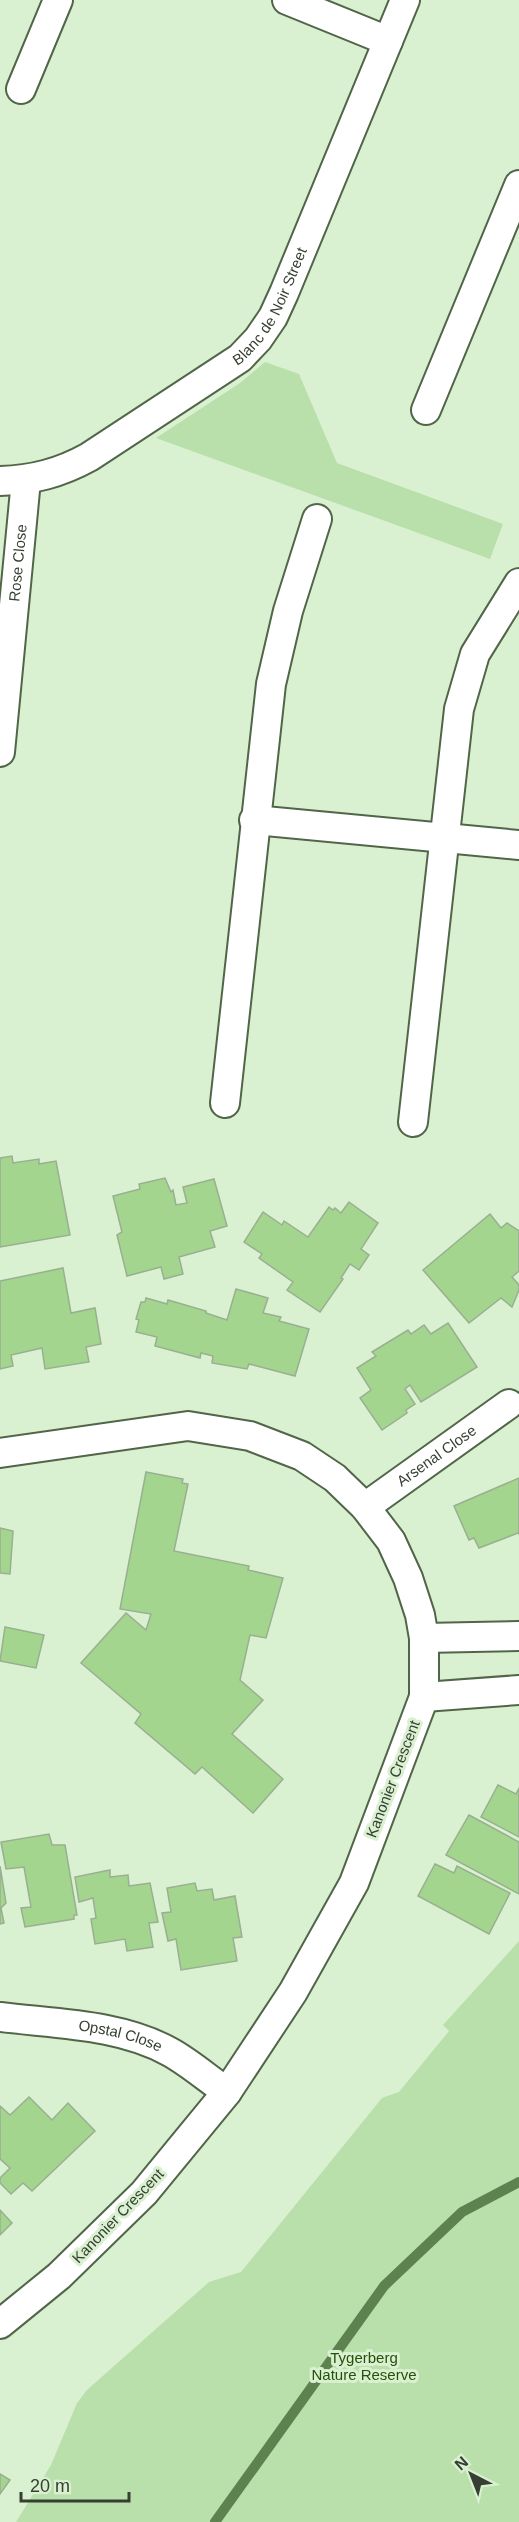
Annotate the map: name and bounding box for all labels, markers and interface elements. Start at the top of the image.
street label: Blanc de Noir Street [229,244,310,368]
street label: Rose Close [5,523,30,602]
street label: Arsenal Close [393,1421,479,1489]
street label: Kanonier Crescent [362,1717,423,1840]
street label: Opstal Close [77,2016,165,2055]
street label: Kanonier Crescent [68,2164,167,2266]
park label: Tygerberg Nature Reserve [311,2349,417,2383]
north arrow [441,2444,501,2504]
text: N [451,2453,471,2473]
scale bar [21,2465,129,2503]
text: 20 m [30,2476,70,2496]

